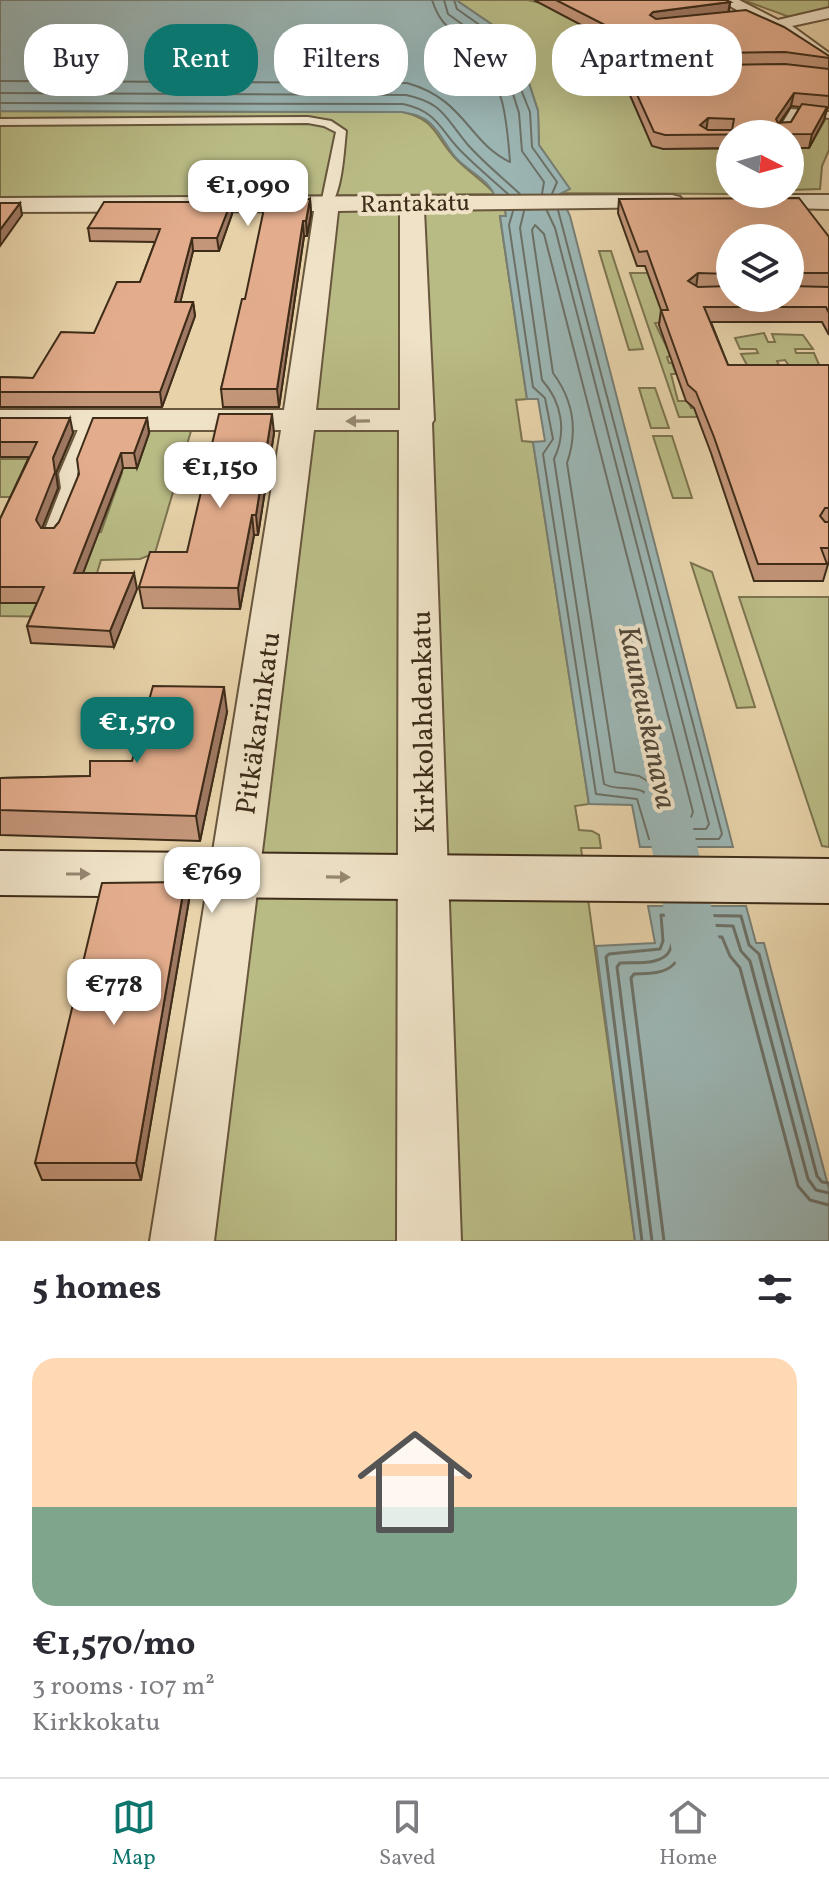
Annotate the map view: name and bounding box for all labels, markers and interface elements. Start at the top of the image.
chip: Buy [24,24,128,96]
chip: Rent [144,24,258,96]
chip: Filters [274,24,408,96]
chip: New [424,24,536,96]
chip: Apartment [552,24,742,96]
north arrow [716,120,804,208]
map controls [716,120,804,312]
pin: €1,090 [183,160,313,228]
text: €1,090 [206,168,290,204]
street label: Rantakatu [360,187,470,223]
button: layers [716,224,804,312]
one-way arrow [345,415,370,427]
pin: €1,150 [155,442,285,510]
text: €1,150 [182,450,258,486]
street label: Kirkkolahdenkatu [403,610,446,834]
water label: Kauneuskanava [606,622,686,813]
street label: Pitkäkarinkatu [227,629,292,817]
pin: €1,570 [72,697,202,765]
text: €1,570 [99,705,175,741]
pin: €769 [165,847,259,915]
text: €769 [182,855,242,891]
one-way arrow [66,868,91,880]
one-way arrow [326,870,351,883]
pin: €778 [67,959,161,1027]
text: €778 [85,967,143,1003]
text: 5 homes [32,1266,162,1313]
icon: filters [753,1267,797,1311]
icon: home [343,1410,487,1554]
text: €1,570/mo [32,1622,195,1669]
text: 3 rooms · 107 m² [32,1669,215,1705]
text: Kirkkokatu [32,1705,160,1741]
tab: Map [112,1795,156,1874]
tab: Saved [379,1795,436,1874]
tab: Home [659,1795,717,1874]

